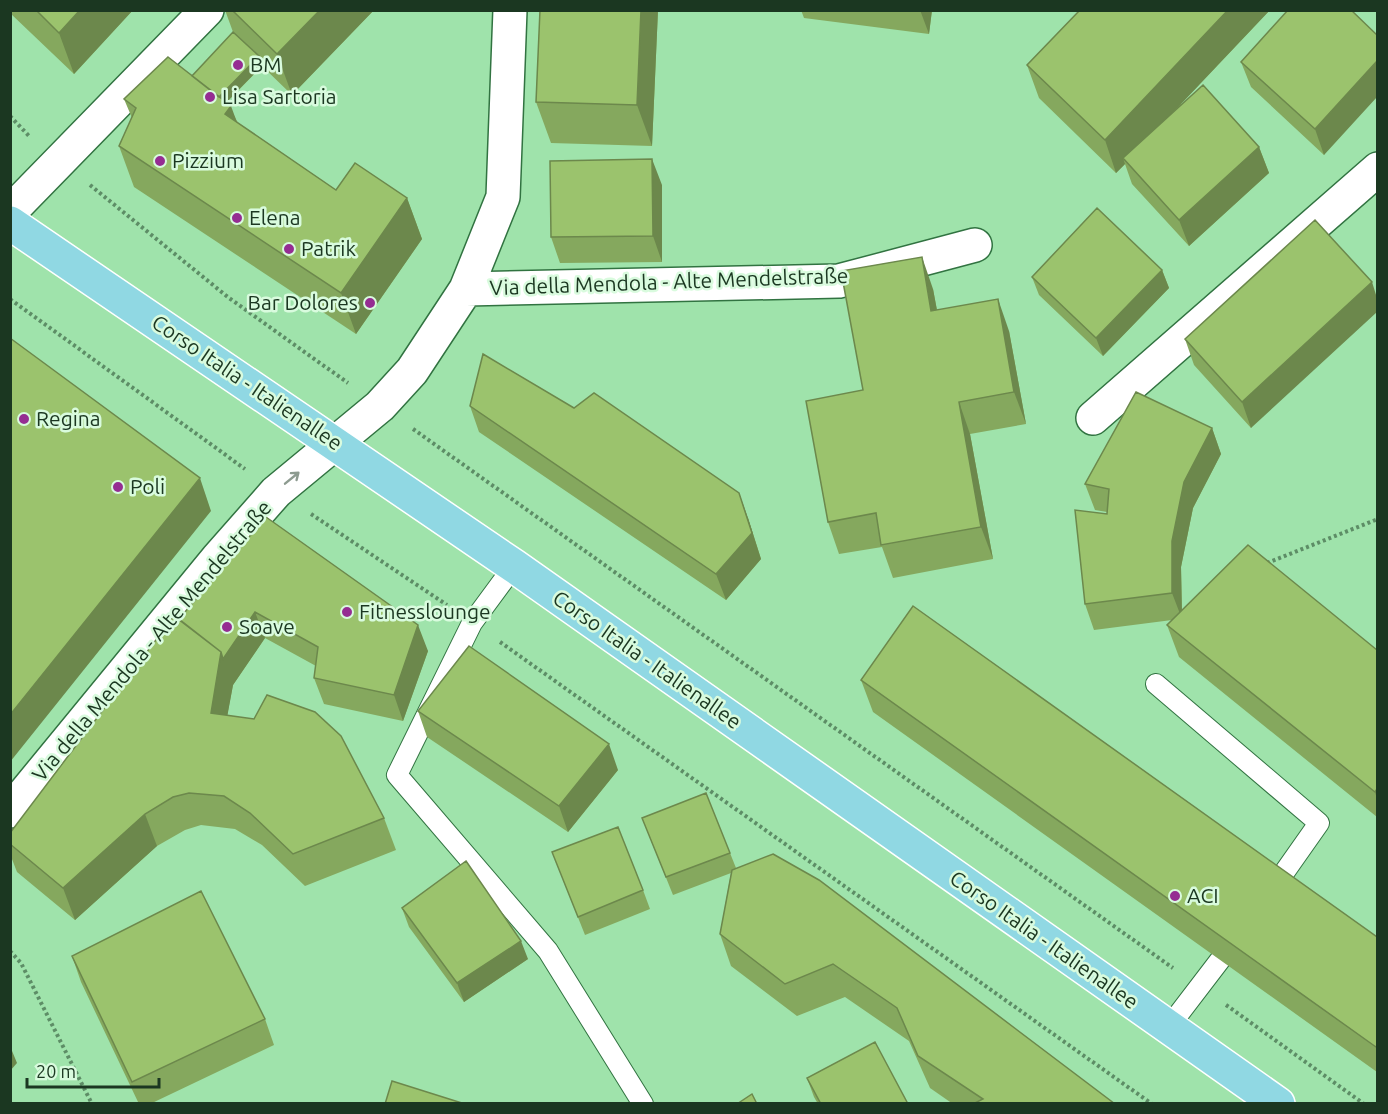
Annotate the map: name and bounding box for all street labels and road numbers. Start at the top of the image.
street label: Via della Mendola - Alte Mendelstraße [489,263,849,299]
street label: Corso Italia - Italienallee [148,310,347,455]
street label: Via della Mendola - Alte Mendelstraße [27,495,276,786]
street label: Corso Italia - Italienallee [549,585,746,733]
street label: Corso Italia - Italienallee [946,865,1143,1013]

